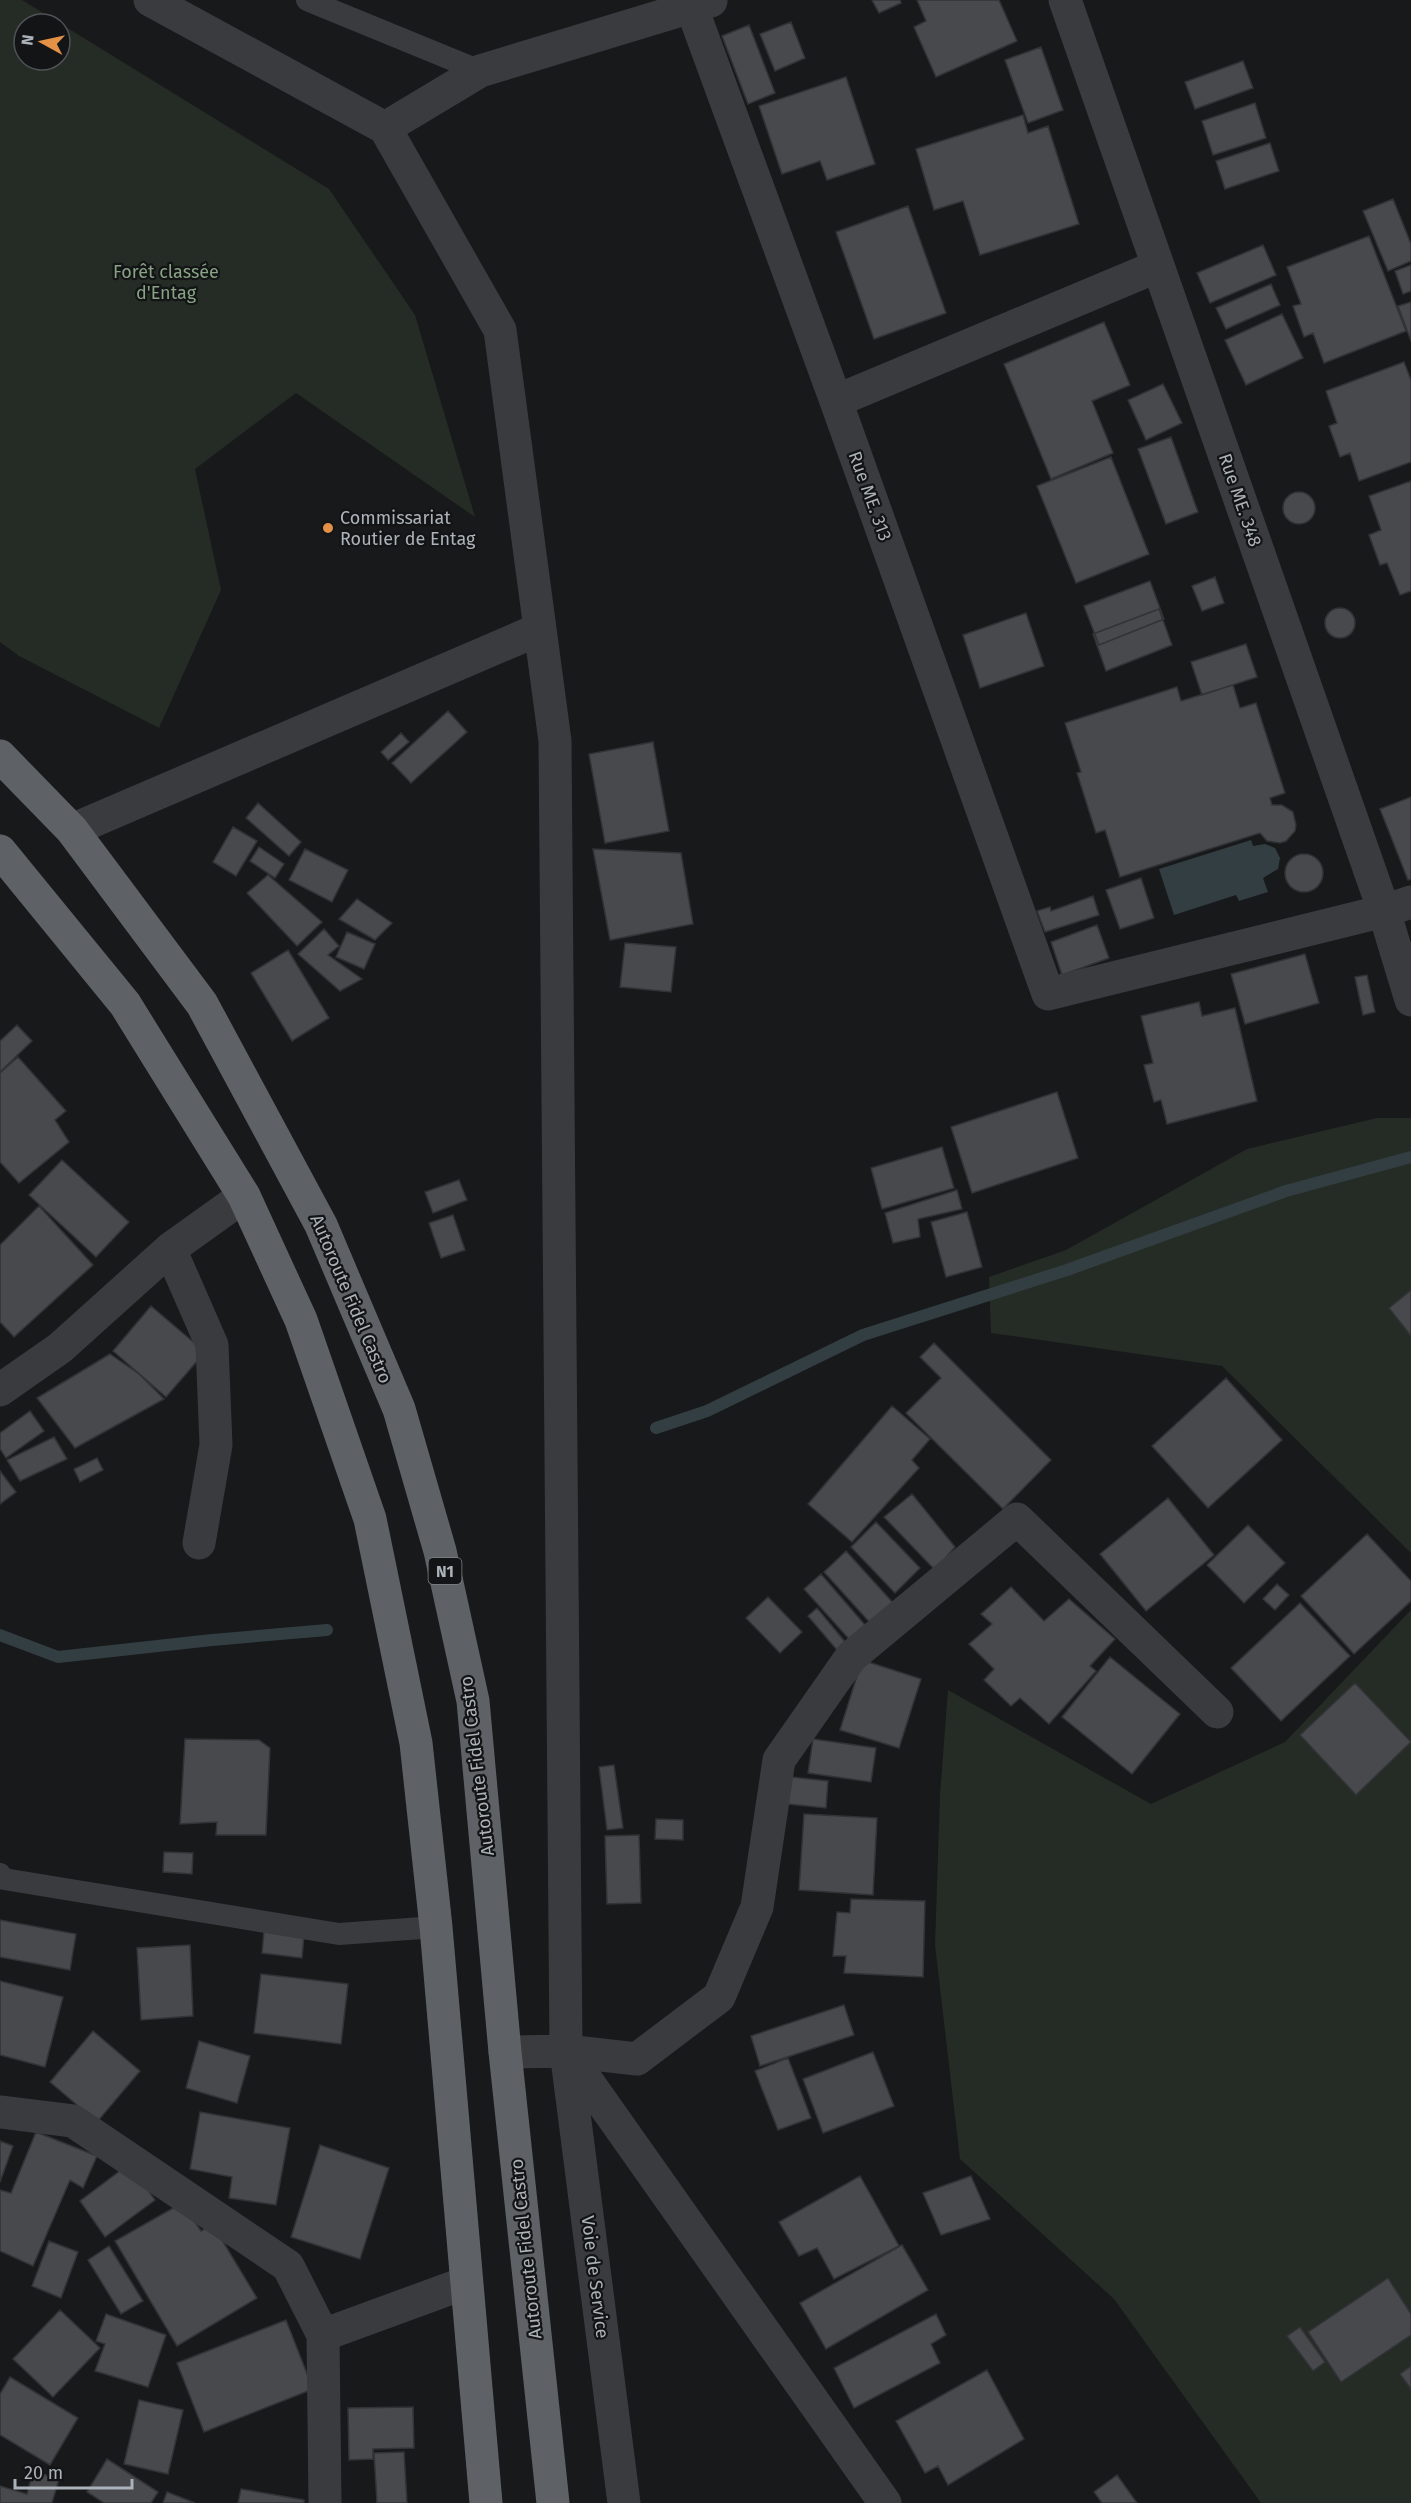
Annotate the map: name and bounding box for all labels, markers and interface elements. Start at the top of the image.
north arrow [12,12,72,72]
text: N [17,33,38,47]
park label: Forêt classée d'Entag [113,261,219,304]
street label: Rue ME. 313 [844,448,896,544]
street label: Rue ME. 348 [1214,451,1266,550]
place label: Commissariat Routier de Entag [340,507,476,550]
marker: Commissariat Routier de Entag [321,521,335,535]
street label: Autoroute Fidel Castro [306,1211,396,1387]
road number: N1 [428,1558,462,1584]
street label: Autoroute Fidel Castro [455,1675,499,1857]
street label: Autoroute Fidel Castro [506,2158,546,2340]
street label: Voie de Service [577,2214,613,2340]
scale bar [15,2452,132,2490]
text: 20 m [24,2462,63,2484]

